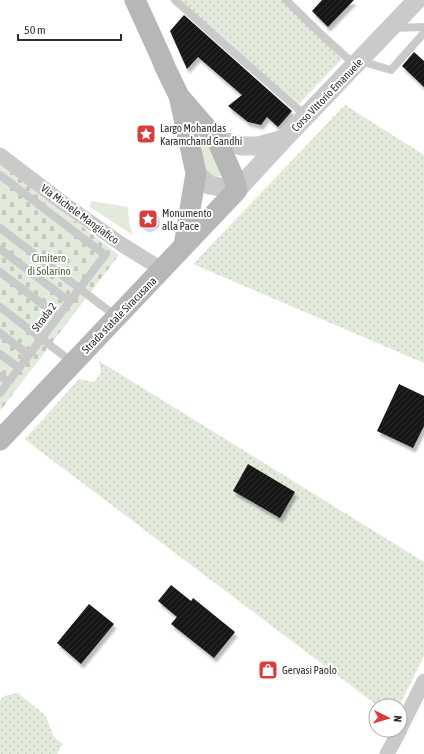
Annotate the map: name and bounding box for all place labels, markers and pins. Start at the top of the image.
place label: Largo Mohandas Karamchand Gandhi [160,122,242,147]
place icon: Largo Mohandas Karamchand Gandhi [135,123,157,145]
place label: Monumento alla Pace [162,207,212,232]
place icon: Monumento alla Pace [137,208,159,230]
shop icon: Gervasi Paolo [257,659,279,681]
place label: Gervasi Paolo [282,664,337,676]

